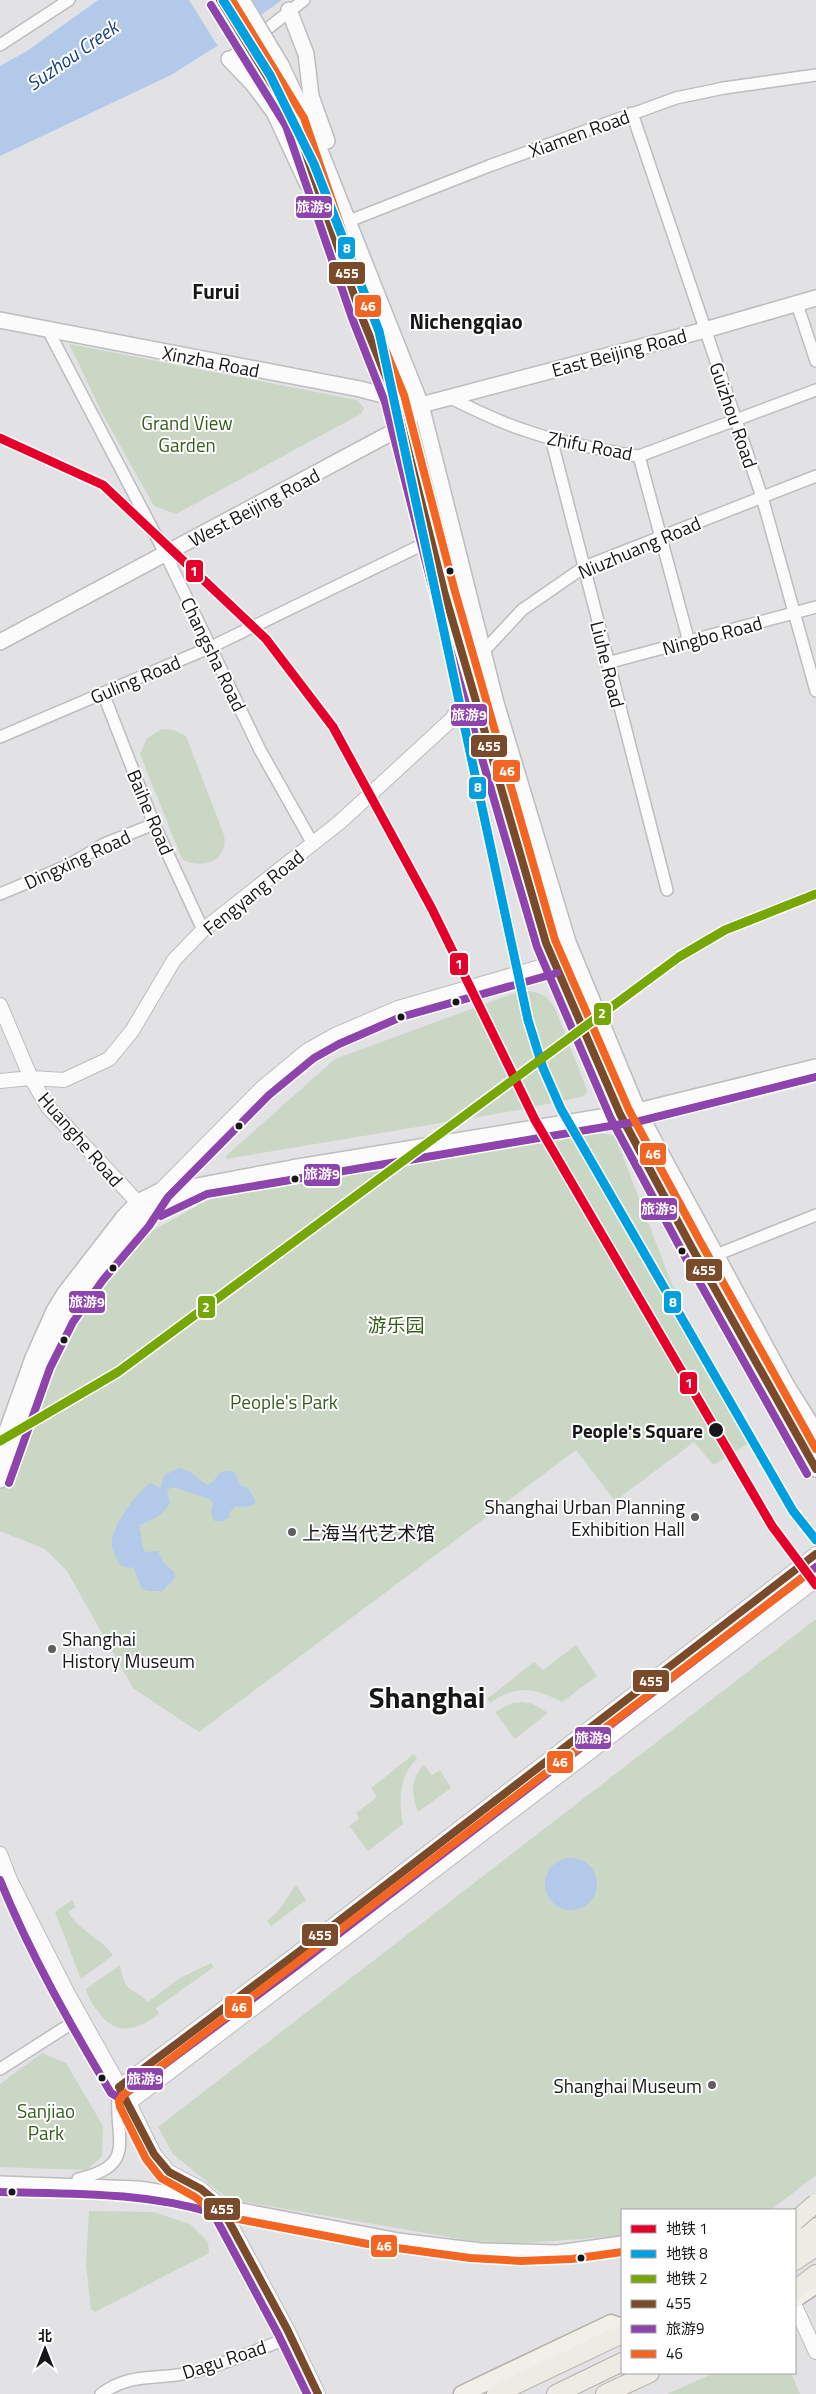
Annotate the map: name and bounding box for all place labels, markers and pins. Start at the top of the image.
unlabelled marker [445,566,455,576]
unlabelled marker [451,997,461,1007]
unlabelled marker [396,1012,406,1022]
unlabelled marker [234,1121,244,1131]
unlabelled marker [290,1174,300,1184]
unlabelled marker [677,1246,687,1256]
unlabelled marker [108,1263,118,1273]
unlabelled marker [59,1335,69,1345]
place label: People's Square [572,1416,703,1445]
marker: People's Square [707,1421,725,1439]
place label: Shanghai Urban Planning Exhibition Hall [485,1492,685,1543]
marker: Shanghai Urban Planning Exhibition Hall [689,1511,701,1523]
place label: 上海当代艺术馆 [302,1518,435,1547]
marker: 上海当代艺术馆 [286,1526,298,1538]
place label: Shanghai History Museum [62,1624,195,1675]
marker: Shanghai History Museum [46,1643,58,1655]
place label: Shanghai Museum [553,2071,702,2100]
unlabelled marker [97,2073,107,2083]
marker: Shanghai Museum [706,2079,718,2091]
unlabelled marker [7,2187,17,2197]
unlabelled marker [576,2253,586,2263]

